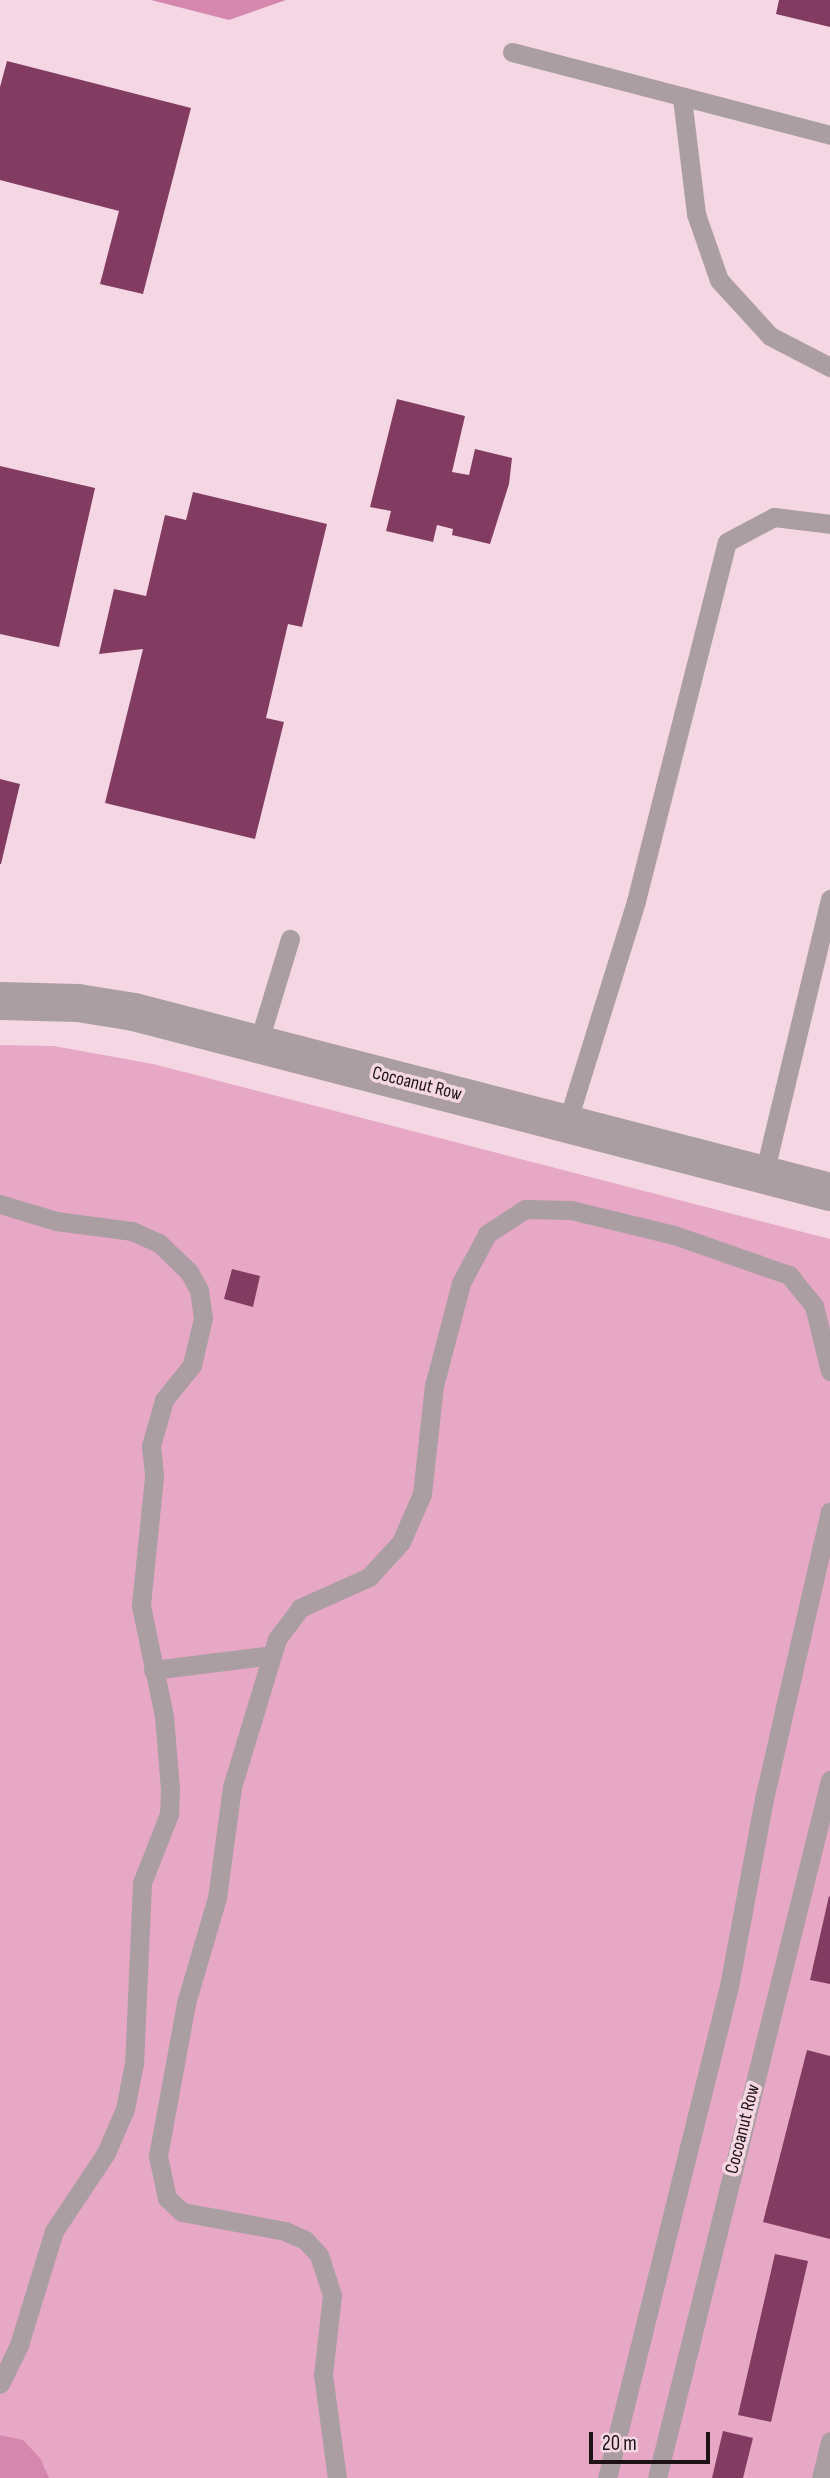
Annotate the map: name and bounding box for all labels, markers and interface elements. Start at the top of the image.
street label: Cocoanut Row [370,1062,464,1106]
street label: Cocoanut Row [721,2082,765,2176]
scale bar [592,2418,713,2462]
text: 20 m [602,2431,637,2456]

